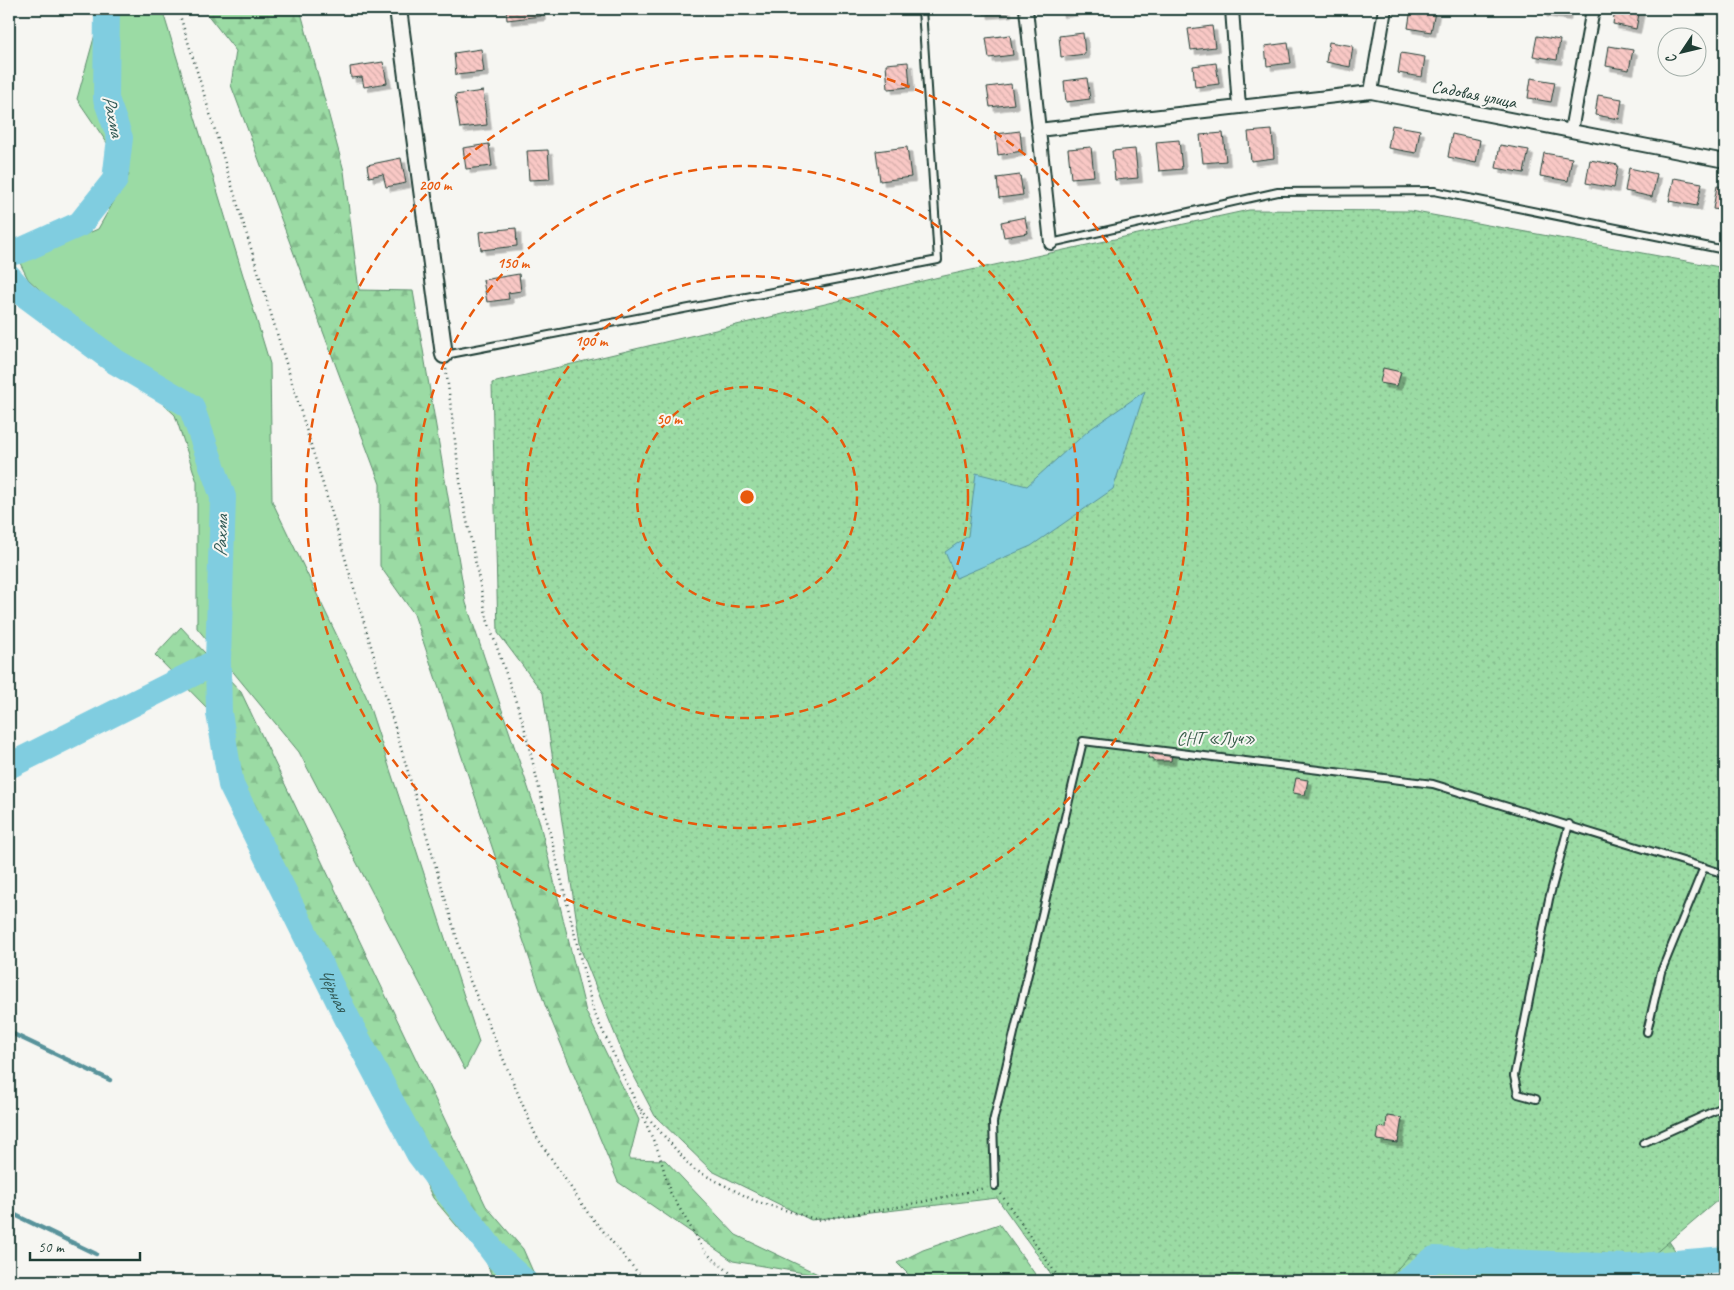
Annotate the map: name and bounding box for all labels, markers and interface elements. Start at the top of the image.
north arrow [1656,28,1706,78]
text: С [1662,50,1681,67]
street label: Садовая улица [1430,75,1520,113]
water label: Рахма [97,93,130,141]
text: 200 m [419,176,453,195]
text: 150 m [497,254,531,273]
text: 100 m [575,332,609,351]
text: 50 m [656,410,683,429]
centre of rings [738,488,756,506]
water label: Рахма [208,512,234,557]
park label: СНТ «Луч» [1177,727,1256,749]
water label: Чёрная [312,964,355,1018]
scale bar [30,1230,140,1262]
text: 50 m [38,1238,65,1257]

